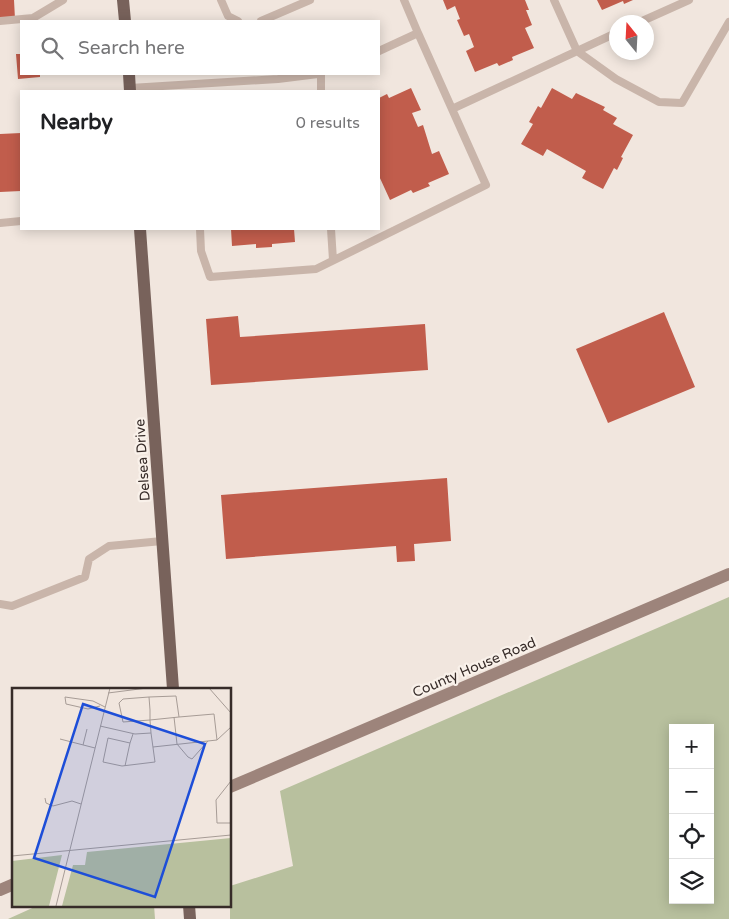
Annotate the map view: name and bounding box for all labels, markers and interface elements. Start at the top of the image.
north arrow [609,15,654,60]
search box [20,20,380,75]
icon: search [38,34,66,62]
text: Search here [78,37,185,59]
text: Nearby [40,110,113,135]
text: 0 results [296,113,360,133]
street label: Delsea Drive [131,418,154,502]
street label: County House Road [410,634,538,701]
inset map [12,688,231,906]
map controls [669,724,714,904]
button: + [669,724,714,769]
button: − [669,769,714,814]
button: locate [669,814,714,859]
button: layers [669,859,714,904]

